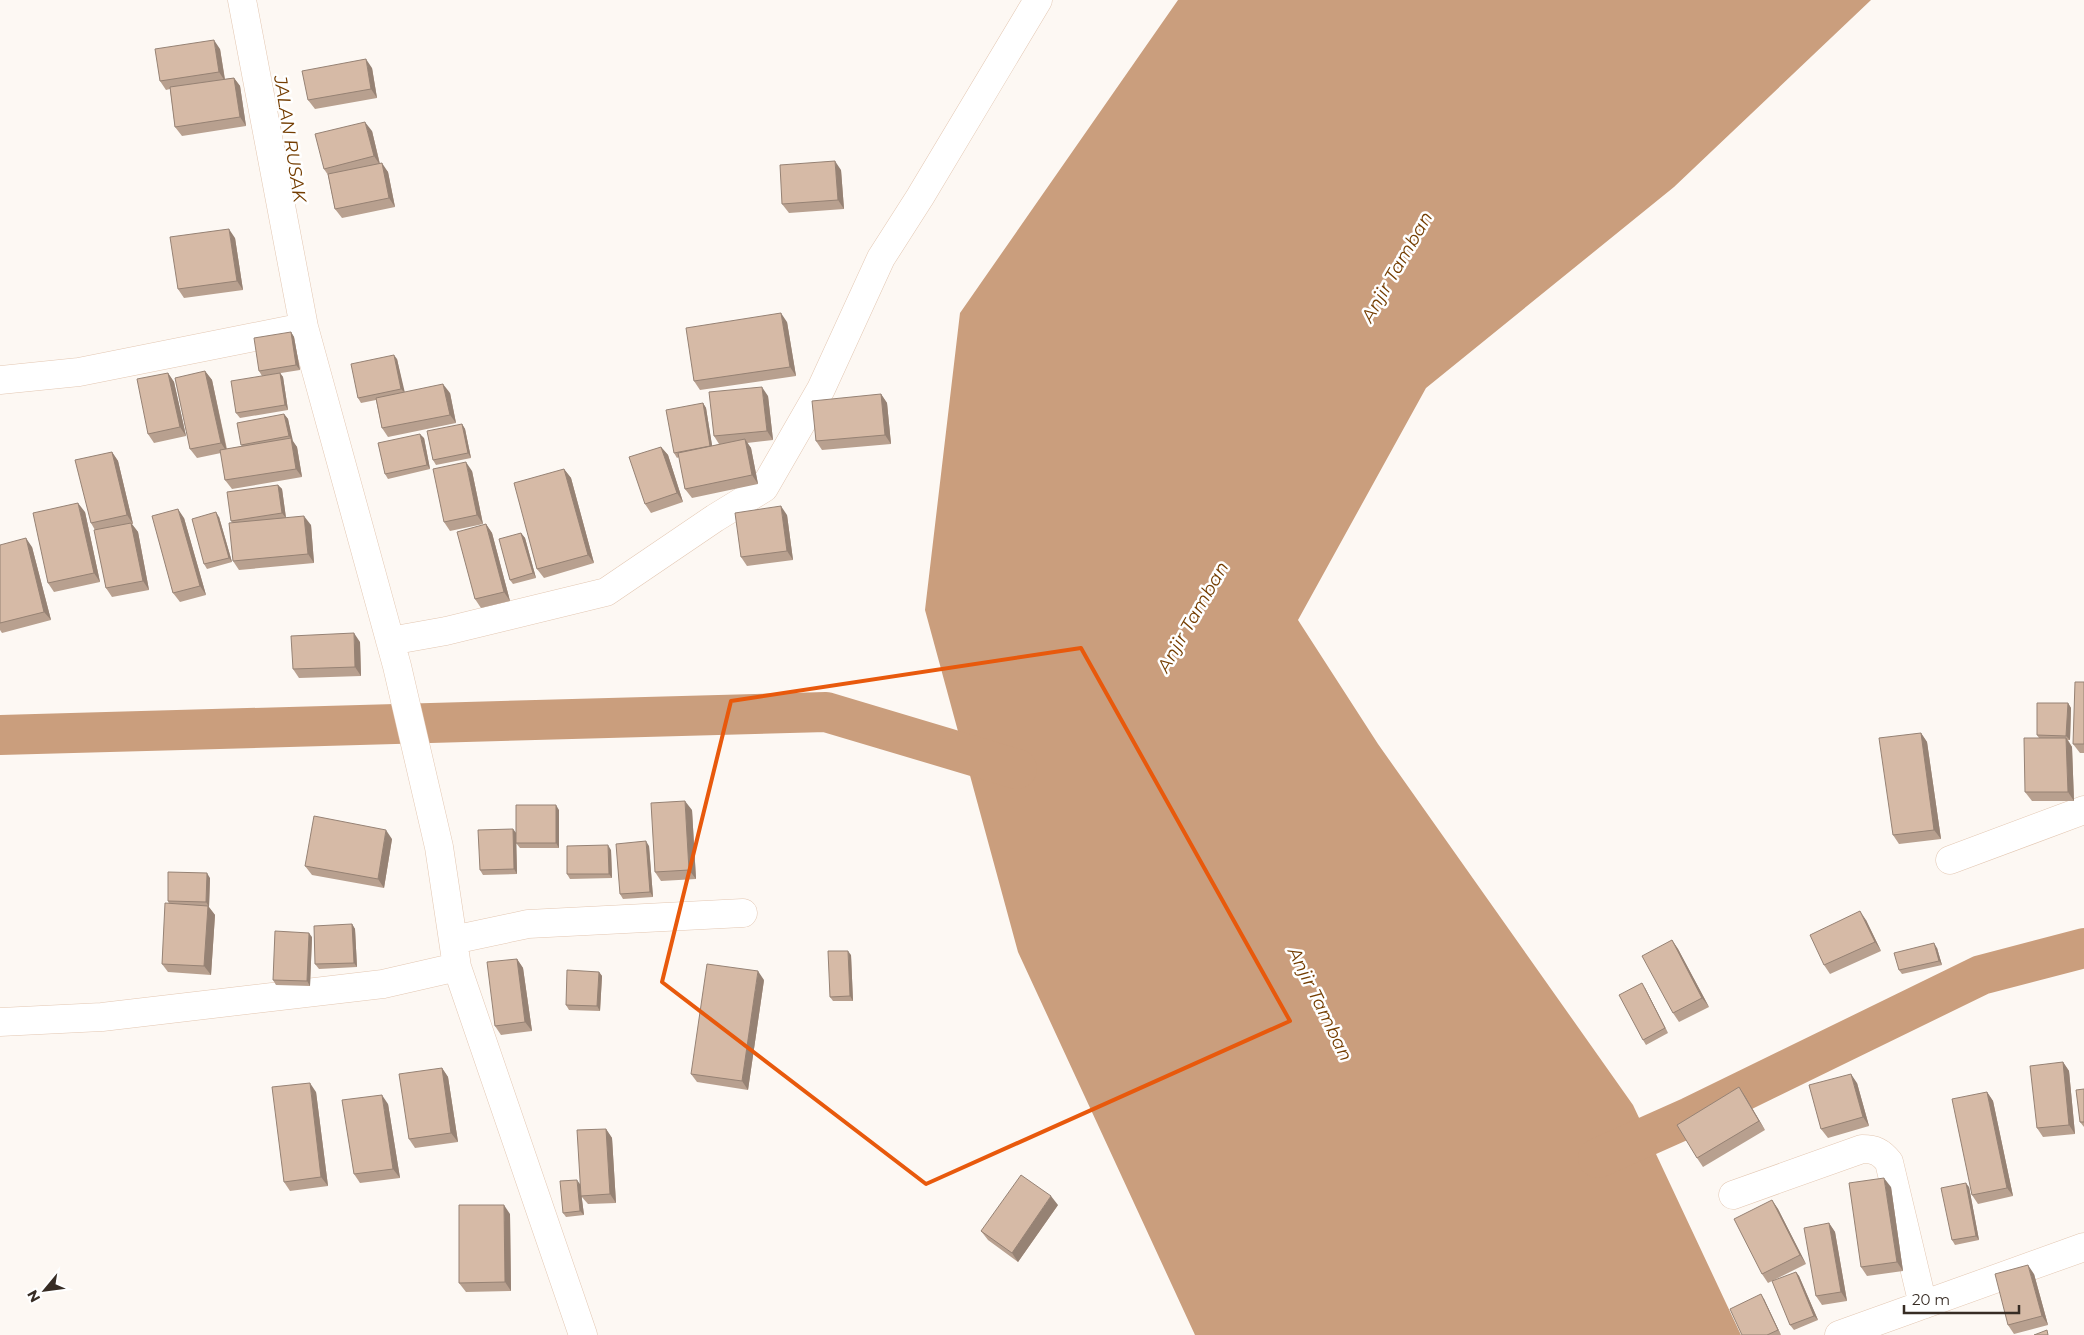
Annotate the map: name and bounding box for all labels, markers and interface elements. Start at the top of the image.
water label: JALAN RUSAK [269,73,311,205]
water label: Anjir Tamban [1356,208,1438,327]
water label: Anjir Tamban [1152,558,1234,677]
water label: Anjir Tamban [1282,943,1357,1065]
north arrow [20,1265,70,1315]
scale bar [1904,1282,2019,1314]
text: N [23,1287,44,1306]
text: 20 m [1912,1290,1950,1309]

